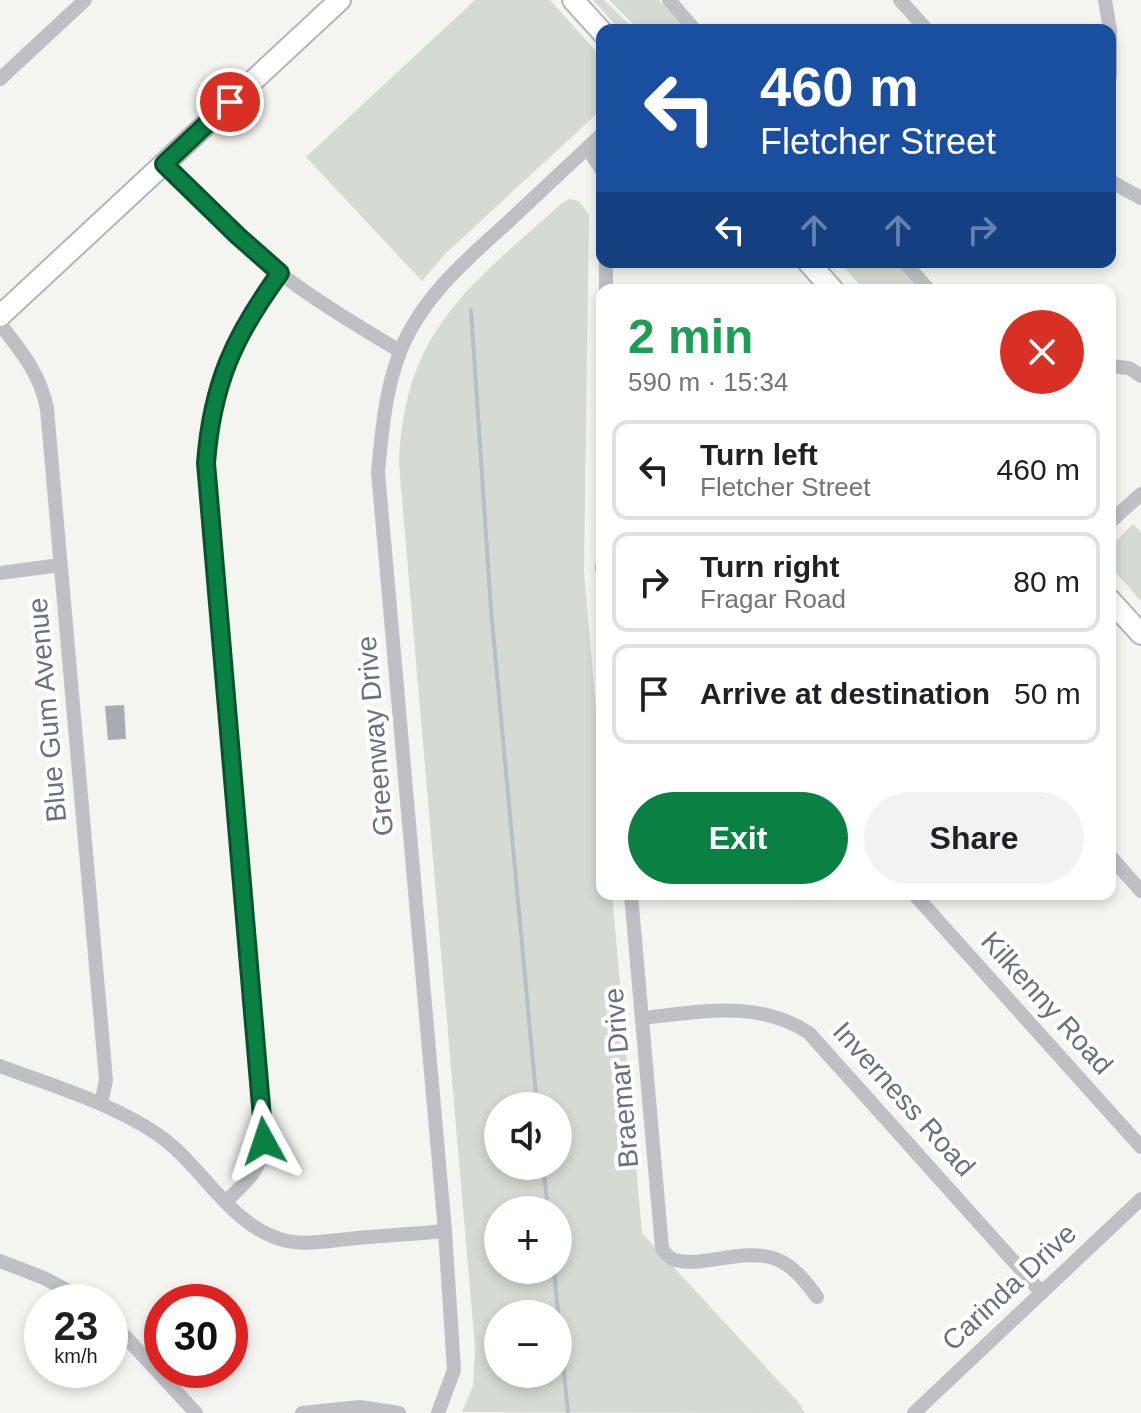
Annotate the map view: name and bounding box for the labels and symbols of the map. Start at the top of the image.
pin [196,68,264,136]
street label: Blue Gum Avenue [22,596,72,824]
street label: Greenway Drive [351,635,399,837]
street label: Kilkenny Road [975,926,1119,1080]
street label: Braemar Drive [598,987,644,1169]
street label: Inverness Road [827,1016,981,1182]
position arrow [222,1099,306,1183]
street label: Carinda Drive [936,1217,1082,1357]
speed limit sign: 30 [144,1284,248,1388]

